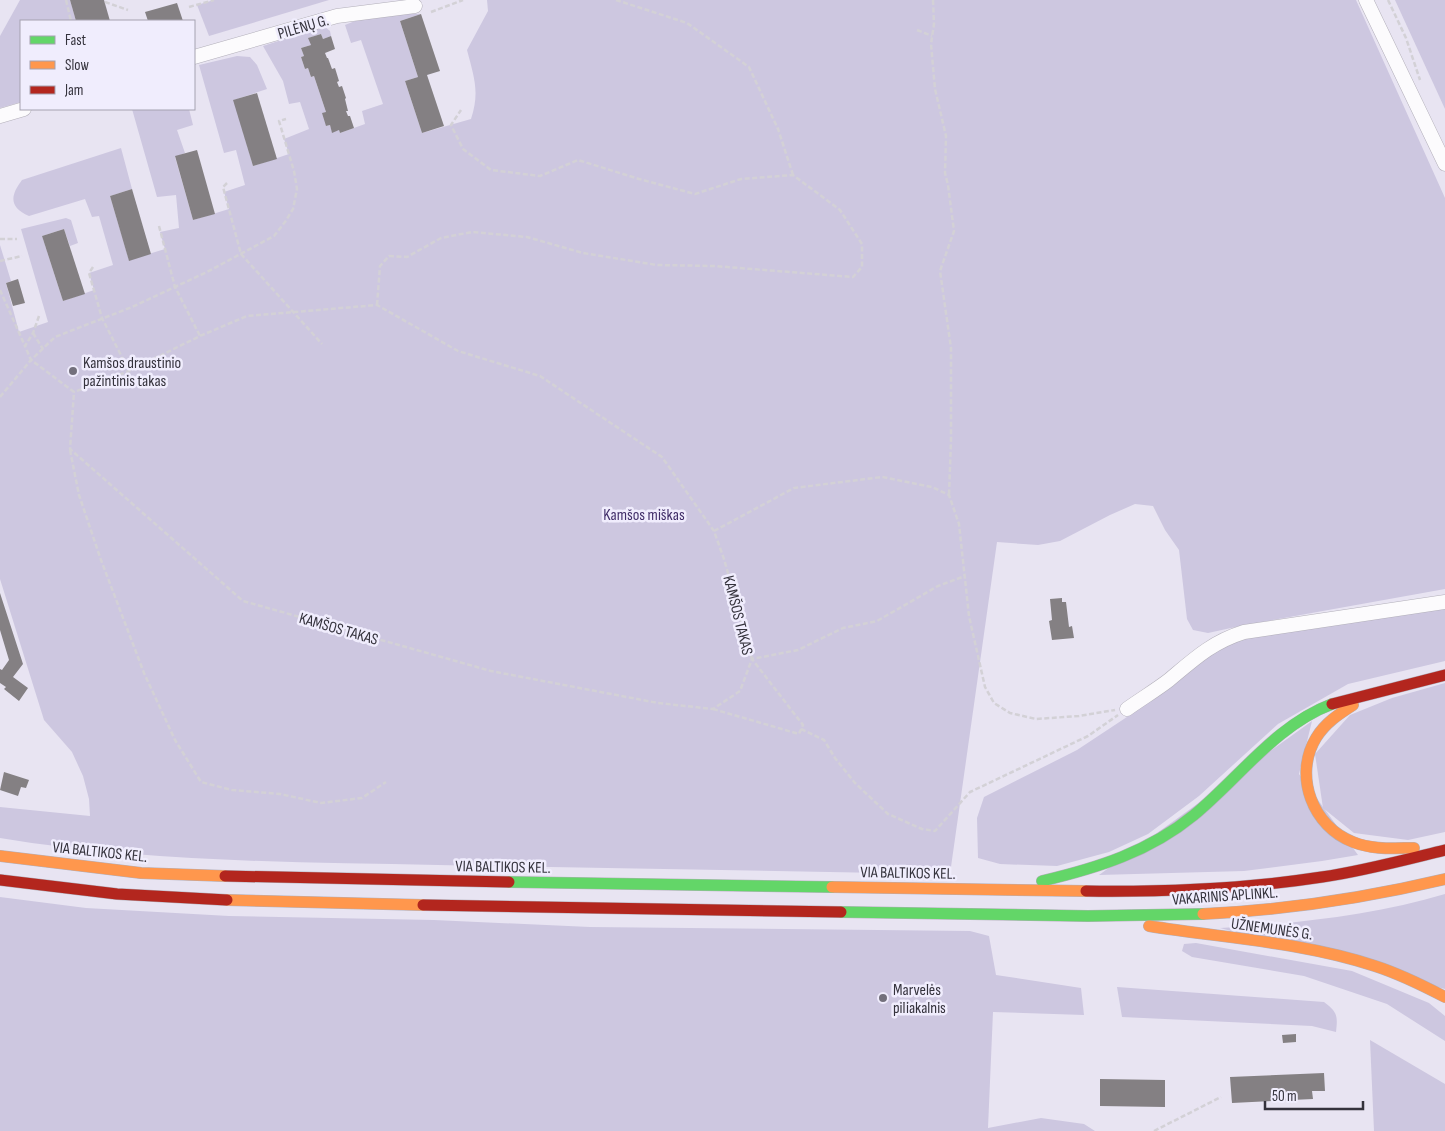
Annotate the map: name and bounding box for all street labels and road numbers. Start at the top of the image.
street label: PILĖNŲ G. [276,11,331,44]
street label: KAMŠOS TAKAS [718,574,757,657]
street label: KAMŠOS TAKAS [297,609,380,650]
street label: VIA BALTIKOS KEL. [51,838,148,867]
street label: VIA BALTIKOS KEL. [455,857,551,878]
street label: VIA BALTIKOS KEL. [860,863,956,884]
street label: VAKARINIS APLINKL. [1172,883,1279,910]
street label: UŽNEMUNĖS G. [1230,914,1314,945]

